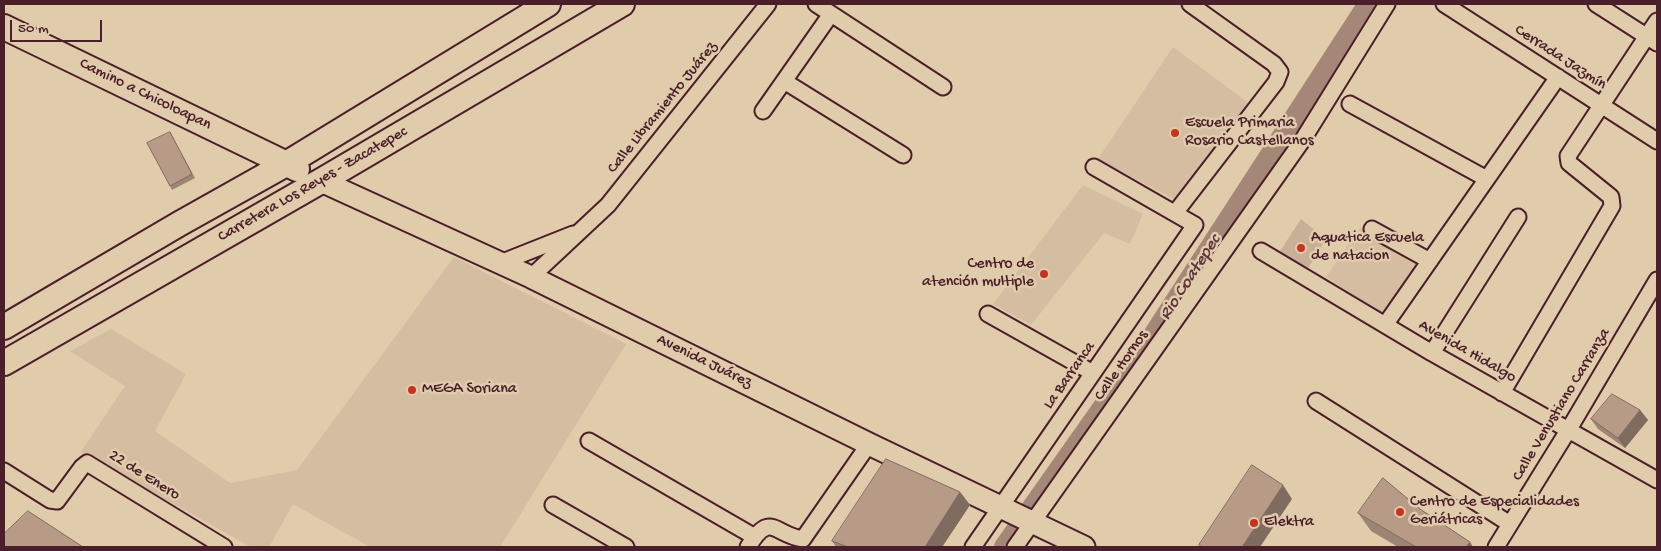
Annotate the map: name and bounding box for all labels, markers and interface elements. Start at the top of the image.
scale bar [12,10,105,42]
text: 50 m [18,20,49,38]
street label: Cerrada Jazmín [1510,21,1610,95]
street label: Calle Libramiento Juárez [604,38,722,178]
street label: Camino a Chicoloapan [76,55,214,135]
place label: Escuela Primaria Rosario Castellanos [1185,114,1314,152]
street label: Carretera Los Reyes - Zacatepec [215,123,411,247]
marker: Escuela Primaria Rosario Castellanos [1169,127,1181,139]
place label: Aquatica Escuela de natacion [1311,229,1424,267]
water label: Rio Coatepec [1156,231,1226,325]
marker: Aquatica Escuela de natacion [1295,242,1307,254]
place label: Centro de atención multiple [922,255,1034,293]
marker: Centro de atención multiple [1038,268,1050,280]
street label: Avenida Hidalgo [1415,316,1519,388]
street label: Calle Venustiano Carranza [1509,325,1615,485]
street label: Calle Hornos [1091,327,1153,405]
street label: Avenida Juárez [653,331,755,393]
street label: La Barranca [1040,339,1100,413]
place label: MEGA Soriana [422,380,517,400]
marker: MEGA Soriana [406,384,418,396]
street label: 22 de Enero [105,446,183,506]
place label: Centro de Especialidades Geriátricas [1410,493,1579,531]
marker: Centro de Especialidades Geriátricas [1394,506,1406,518]
place label: Elektra [1264,513,1314,533]
marker: Elektra [1248,517,1260,529]

